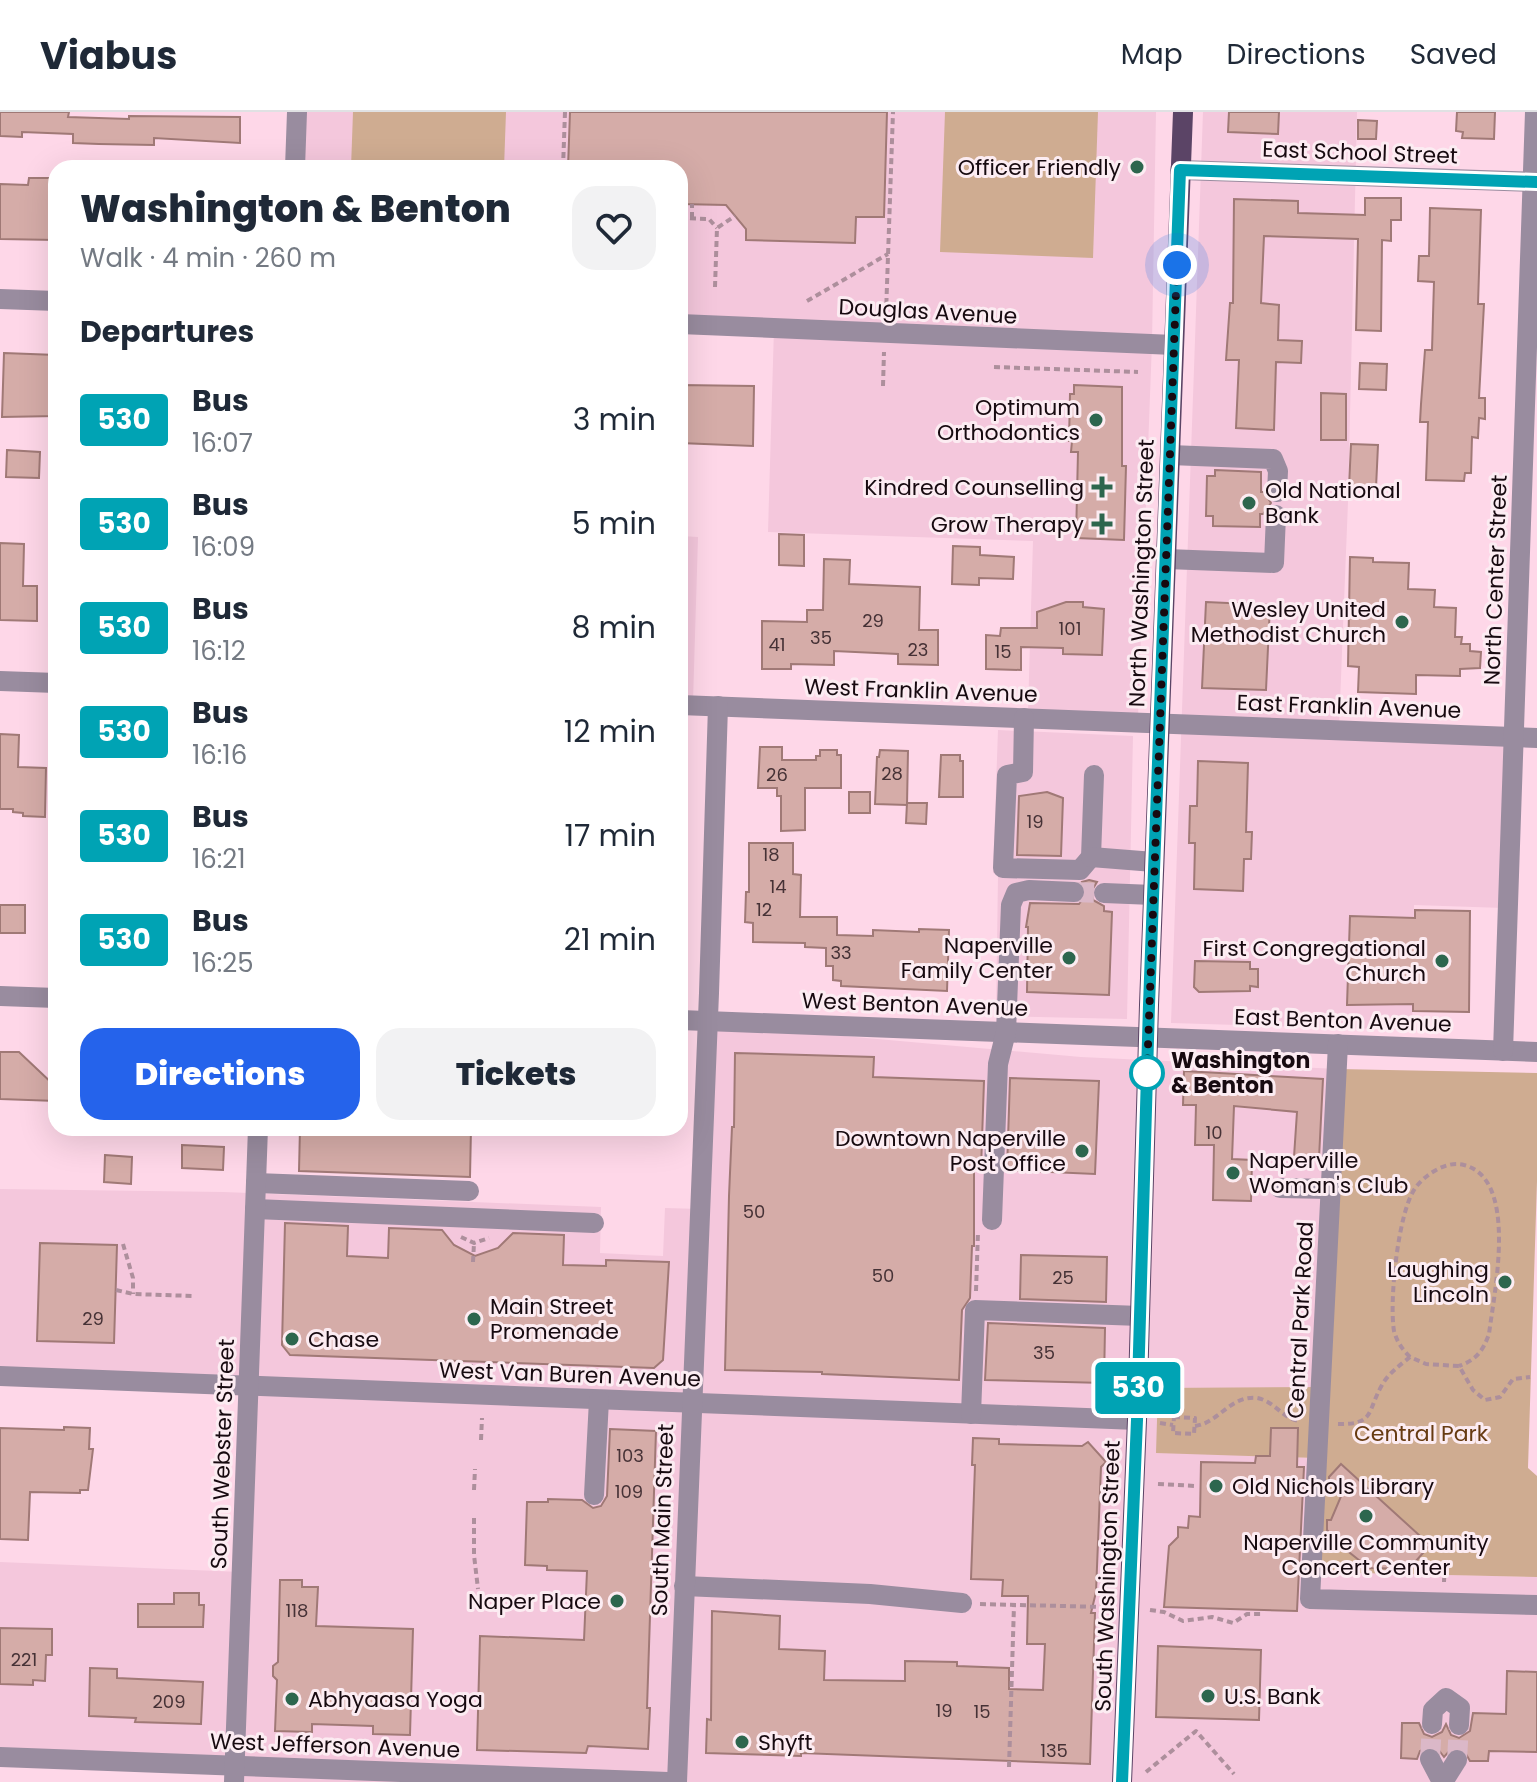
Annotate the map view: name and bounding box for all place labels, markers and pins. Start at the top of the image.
place label: Officer Friendly [958,152,1122,183]
marker: Officer Friendly [1128,158,1146,176]
place label: Optimum Orthodontics [937,392,1080,448]
marker: Optimum Orthodontics [1087,411,1105,429]
place label: Kindred Counselling [864,472,1084,503]
place label: Old National Bank [1265,475,1401,531]
marker: Kindred Counselling [1091,476,1113,498]
marker: Old National Bank [1240,494,1258,512]
place label: Grow Therapy [931,509,1085,540]
marker: Grow Therapy [1091,513,1113,535]
place label: Wesley United Methodist Church [1191,594,1386,650]
marker: Wesley United Methodist Church [1393,613,1411,631]
place label: Naperville Family Center [901,930,1053,986]
place label: First Congregational Church [1202,933,1426,989]
marker: Naperville Family Center [1060,949,1078,967]
marker: First Congregational Church [1433,952,1451,970]
place label: Washington & Benton [1171,1045,1310,1101]
marker: Washington & Benton [1130,1056,1164,1090]
place label: Downtown Naperville Post Office [835,1123,1066,1179]
marker: Downtown Naperville Post Office [1073,1142,1091,1160]
place label: Naperville Woman's Club [1249,1145,1408,1201]
marker: Naperville Woman's Club [1224,1164,1242,1182]
place label: Laughing Lincoln [1387,1254,1489,1310]
marker: Laughing Lincoln [1496,1273,1514,1291]
place label: Main Street Promenade [490,1291,619,1347]
marker: Main Street Promenade [465,1310,483,1328]
place label: Chase [308,1324,379,1355]
marker: Chase [283,1330,301,1348]
place label: Old Nichols Library [1232,1471,1435,1502]
marker: Old Nichols Library [1207,1477,1225,1495]
marker: Naperville Community Concert Center [1357,1507,1375,1525]
place label: Naperville Community Concert Center [1243,1527,1489,1583]
place label: Naper Place [468,1586,601,1617]
marker: Naper Place [608,1592,626,1610]
place label: U.S. Bank [1224,1681,1321,1712]
place label: Abhyaasa Yoga [308,1684,483,1715]
marker: U.S. Bank [1199,1687,1217,1705]
marker: Abhyaasa Yoga [283,1690,301,1708]
place label: Shyft [758,1727,813,1758]
marker: Shyft [733,1733,751,1751]

